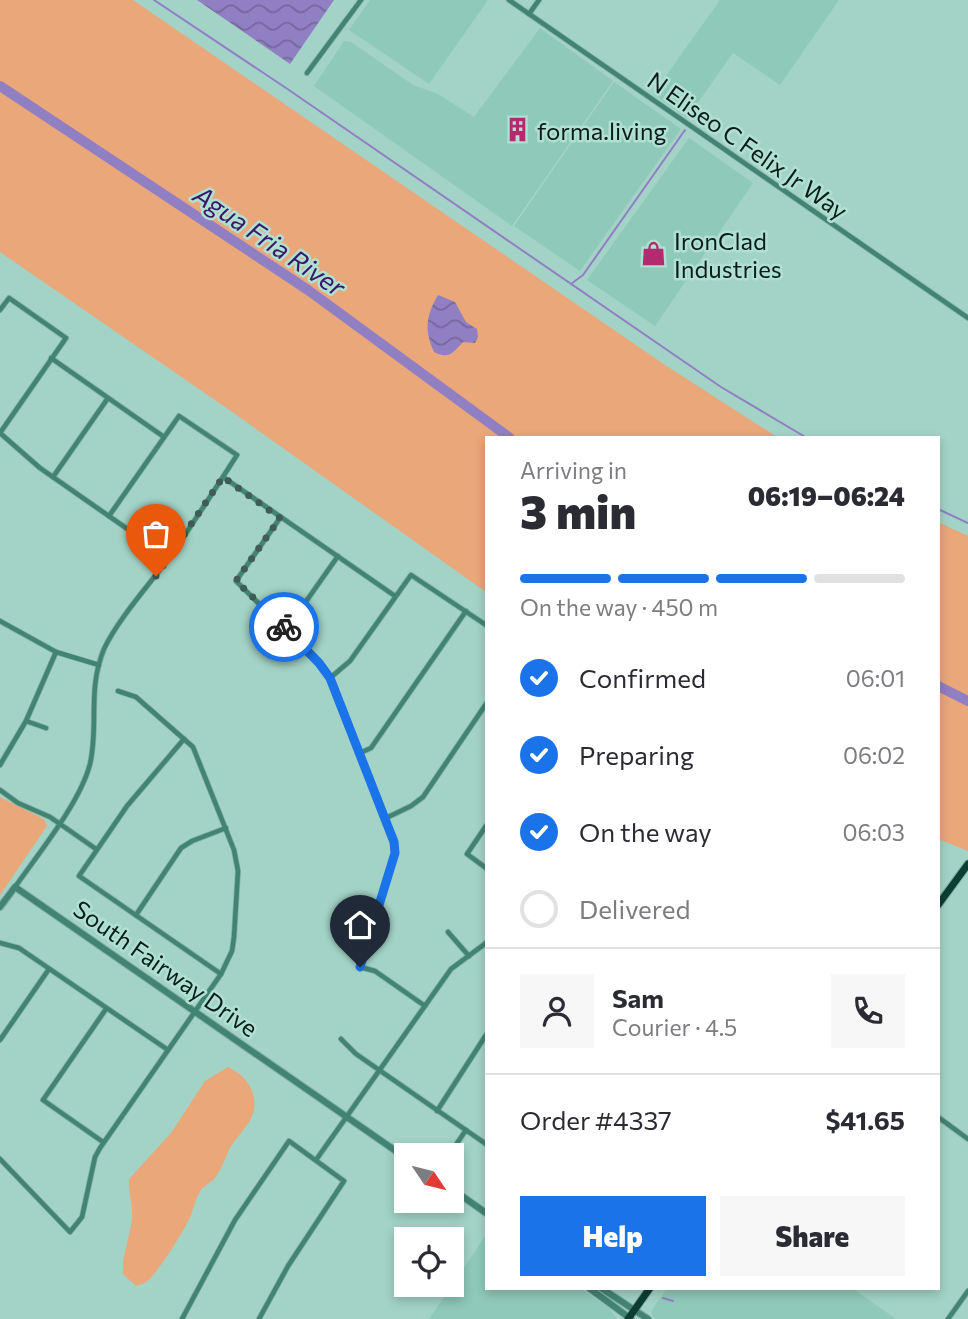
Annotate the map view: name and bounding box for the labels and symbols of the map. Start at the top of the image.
street label: N Eliseo C Felix Jr Way [642,65,854,225]
building icon: forma.living [503,116,531,144]
place label: forma.living [537,116,666,145]
water label: Agua Fria River [188,177,353,303]
place label: IronClad Industries [674,226,782,283]
shop icon: IronClad Industries [640,240,668,268]
pin [126,504,186,576]
courier [249,592,319,662]
street label: South Fairway Drive [68,894,264,1042]
pin [330,895,390,967]
north arrow [394,1143,464,1213]

